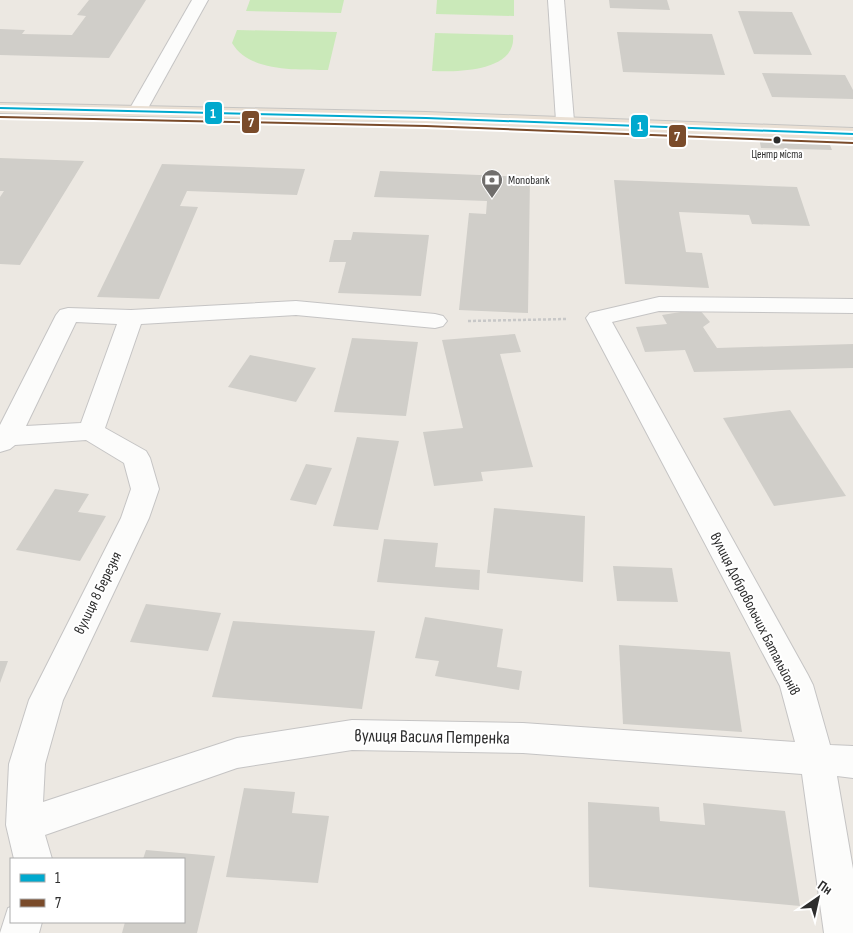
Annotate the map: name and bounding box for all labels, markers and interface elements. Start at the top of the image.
line badge: 1 [204,101,223,125]
text: 1 [210,105,216,122]
line badge: 7 [241,110,260,134]
text: 7 [248,114,255,131]
line badge: 1 [630,114,649,138]
text: 1 [637,118,643,135]
line badge: 7 [668,124,687,148]
text: 7 [674,128,681,145]
marker: Центр міста [772,135,782,145]
place label: Центр міста [752,148,802,161]
bank icon: Monobank [480,168,504,199]
place label: Monobank [508,173,550,188]
street label: вулиця Добровольчих Батальйонів [706,529,804,699]
street label: вулиця 8 Березня [70,549,126,637]
street label: вулиця Василя Петренка [354,725,510,749]
legend [10,858,185,923]
text: 1 [55,869,61,888]
north arrow [793,873,843,923]
text: Пн [815,877,835,898]
text: 7 [55,894,61,913]

